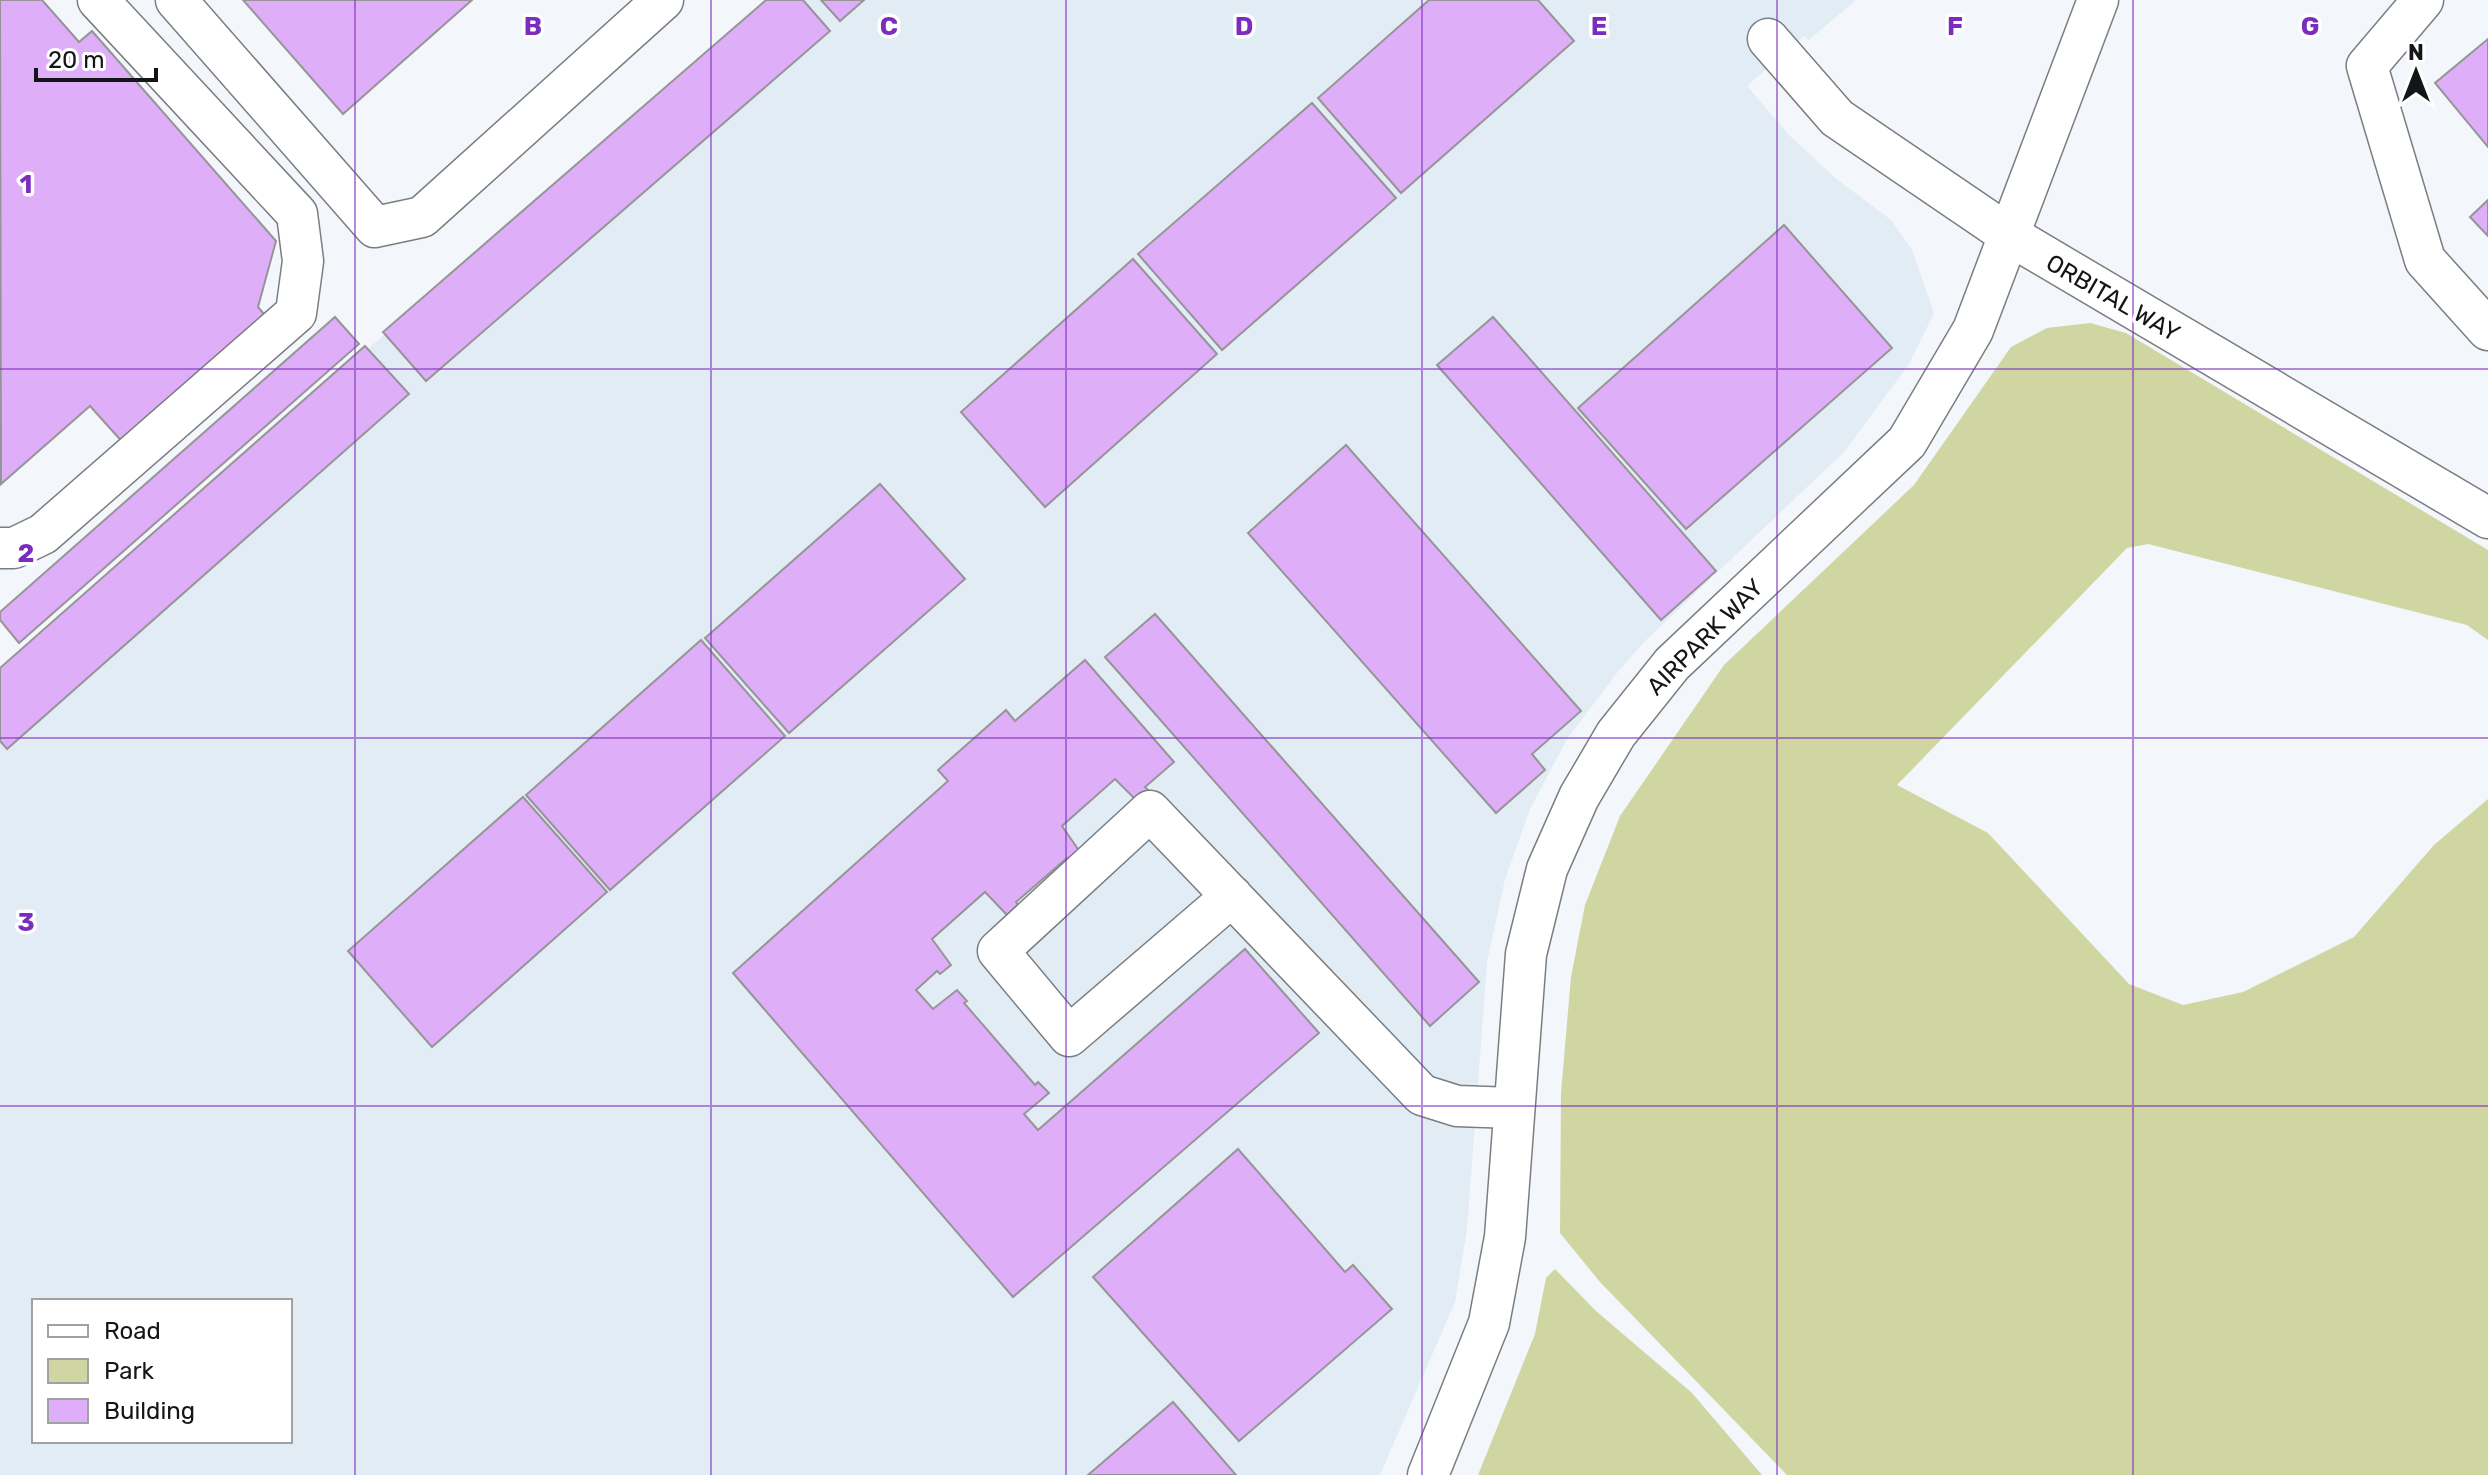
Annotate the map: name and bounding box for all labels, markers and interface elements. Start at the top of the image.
text: B [524,11,542,42]
text: C [880,11,898,42]
text: D [1235,11,1253,42]
text: E [1591,11,1607,42]
text: F [1947,11,1963,42]
text: G [2301,11,2319,42]
scale bar [36,32,156,82]
north arrow [2376,32,2456,112]
text: N [2408,39,2424,66]
text: 20 m [48,46,105,74]
text: 1 [20,169,32,200]
street label: ORBITAL WAY [2041,248,2185,348]
text: 2 [18,538,34,569]
street label: AIRPARK WAY [1641,573,1769,701]
text: 3 [17,907,35,938]
legend [32,1299,292,1443]
text: Road [104,1317,161,1345]
text: Park [104,1357,155,1385]
text: Building [104,1397,195,1425]

